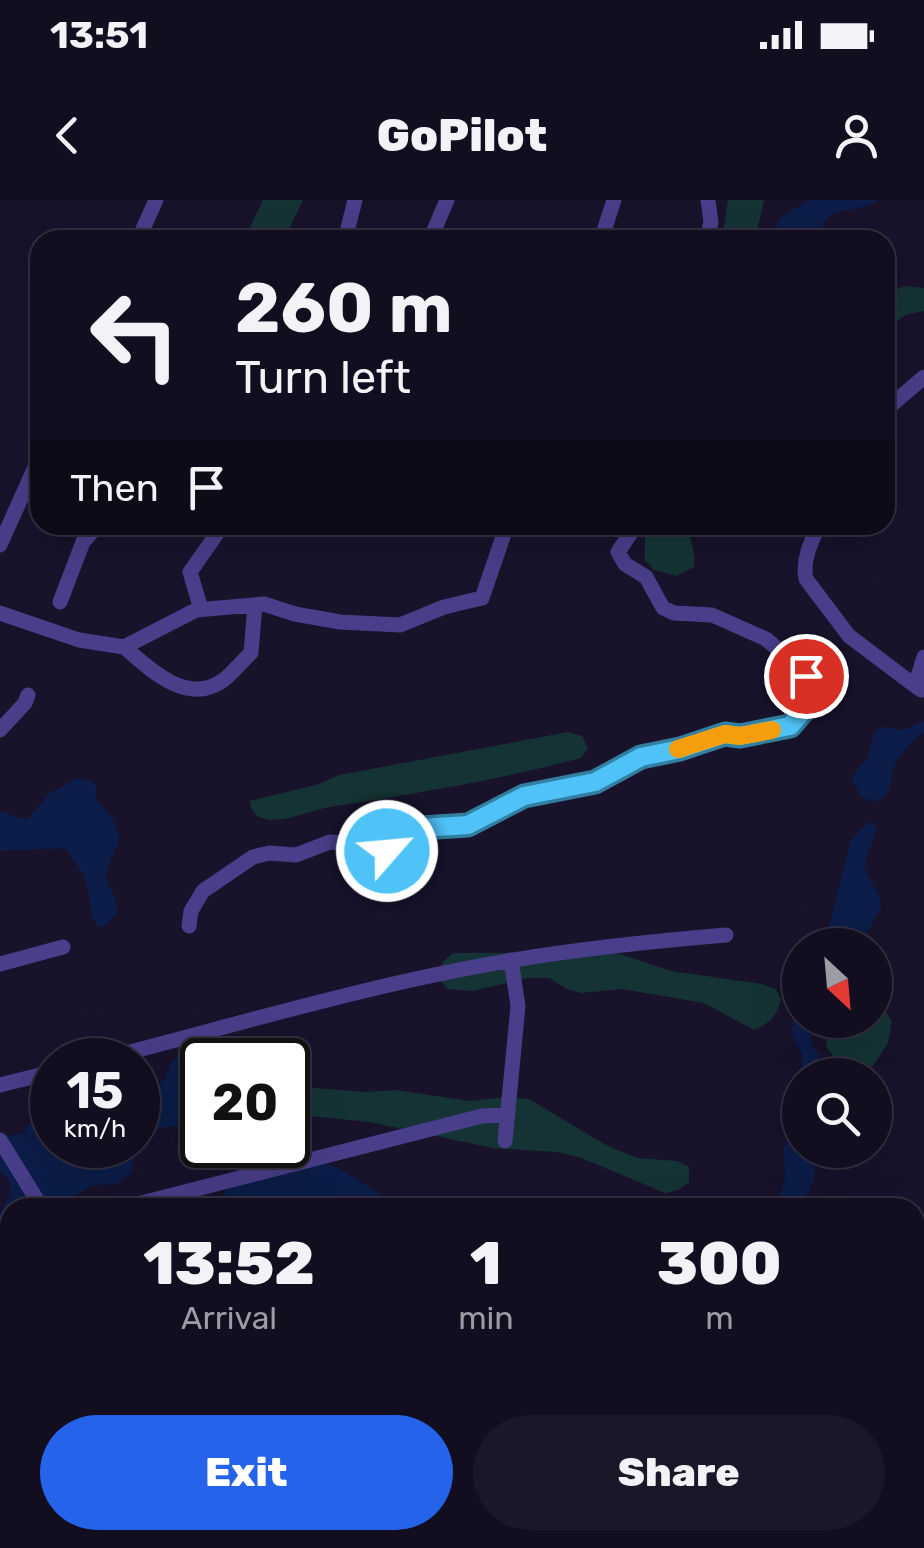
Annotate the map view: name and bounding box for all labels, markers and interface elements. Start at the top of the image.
text: 13:51 [50,12,148,58]
icon: back [40,108,95,163]
icon: person [829,108,884,163]
text: GoPilot [377,109,547,162]
text: 260 m [235,267,453,350]
icon: left [70,270,200,400]
text: Turn left [235,351,411,404]
icon: arrive [179,460,234,515]
text: Then [70,465,159,511]
pin [764,634,849,719]
icon: arrive [779,649,834,704]
position arrow [335,799,439,903]
north arrow [782,928,892,1038]
map controls [782,928,892,1168]
speed limit sign: 20 [180,1038,310,1168]
button: search [782,1058,892,1168]
text: 15 [66,1061,124,1121]
text: km/h [64,1114,126,1143]
text: 13:52 [143,1228,315,1299]
text: 1 [470,1228,502,1299]
text: 300 [657,1228,782,1299]
text: Arrival [181,1299,277,1337]
text: min [458,1299,514,1337]
text: m [705,1299,734,1337]
button: Exit [40,1415,453,1530]
button: Share [473,1415,885,1530]

